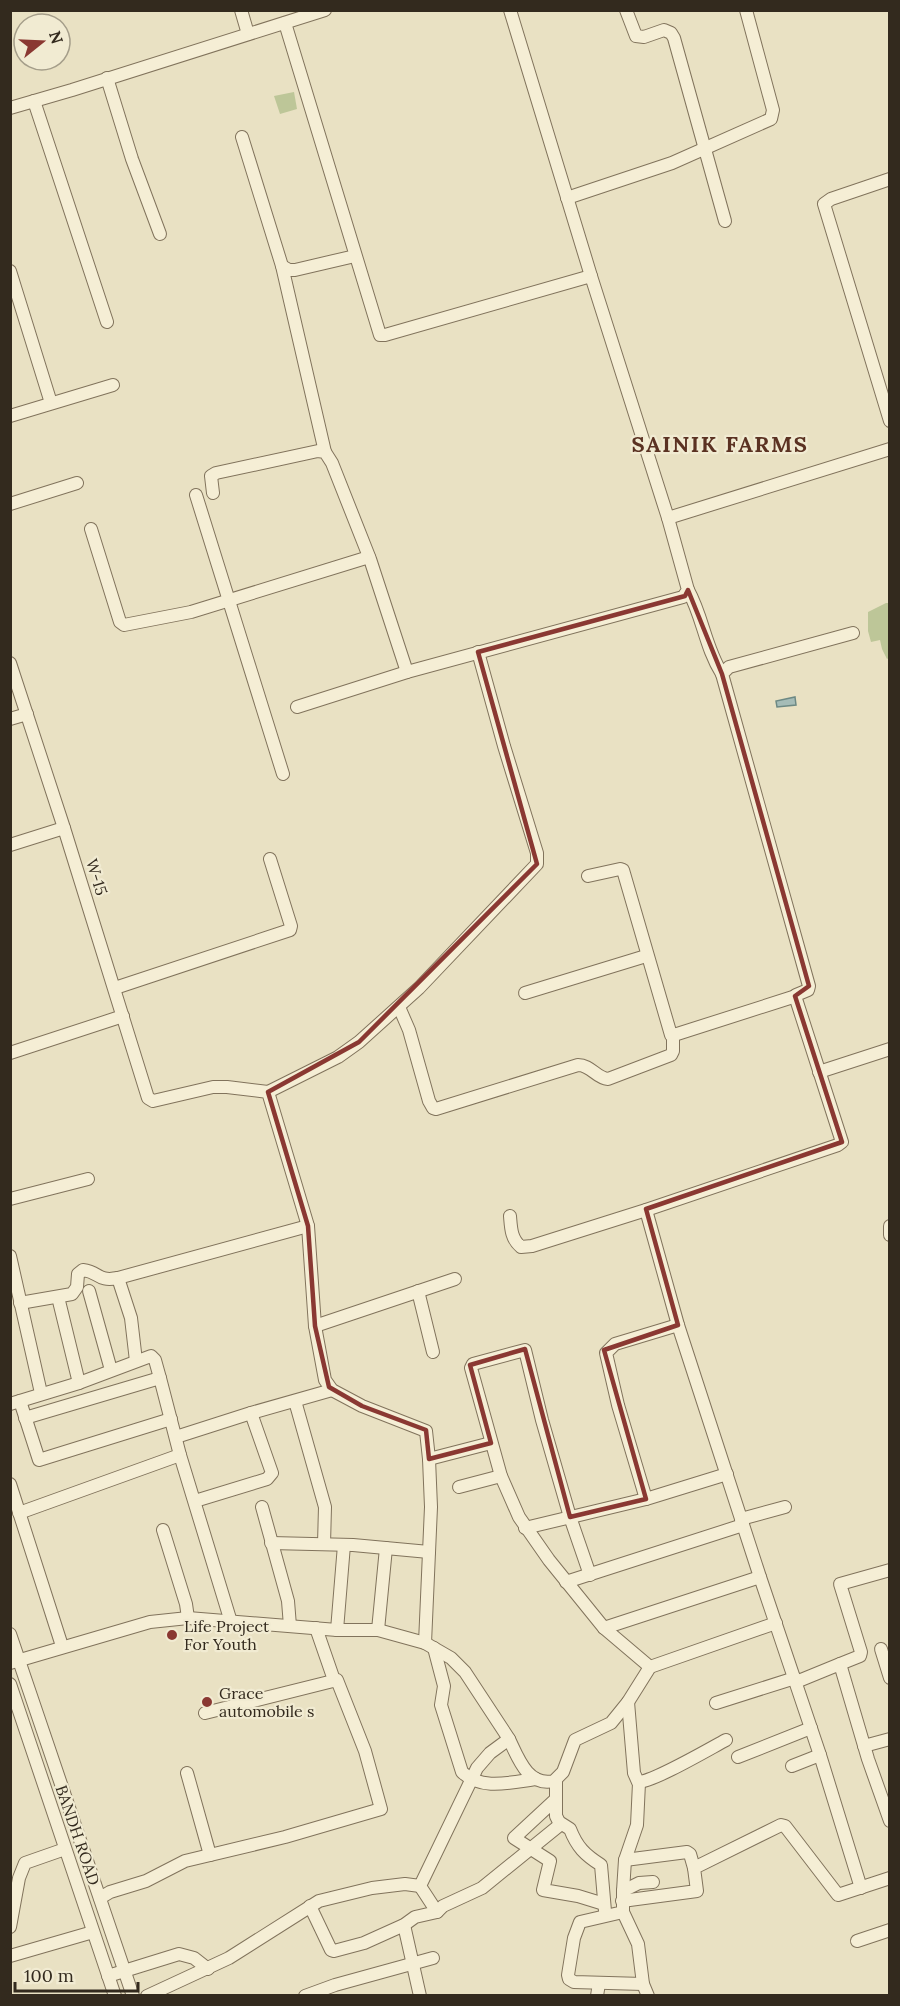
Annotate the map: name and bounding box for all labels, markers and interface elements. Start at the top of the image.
north arrow [12,12,72,72]
text: N [45,28,68,46]
district label: SAINIK FARMS [632,430,808,458]
street label: W-15 [82,856,112,898]
place label: Life Project For Youth [184,1616,270,1654]
marker: Life Project For Youth [165,1628,179,1642]
place label: Grace automobile s [219,1683,314,1721]
marker: Grace automobile s [200,1695,214,1709]
street label: BANDH ROAD [52,1782,105,1888]
scale bar [15,1955,138,1993]
text: 100 m [24,1964,74,1987]

